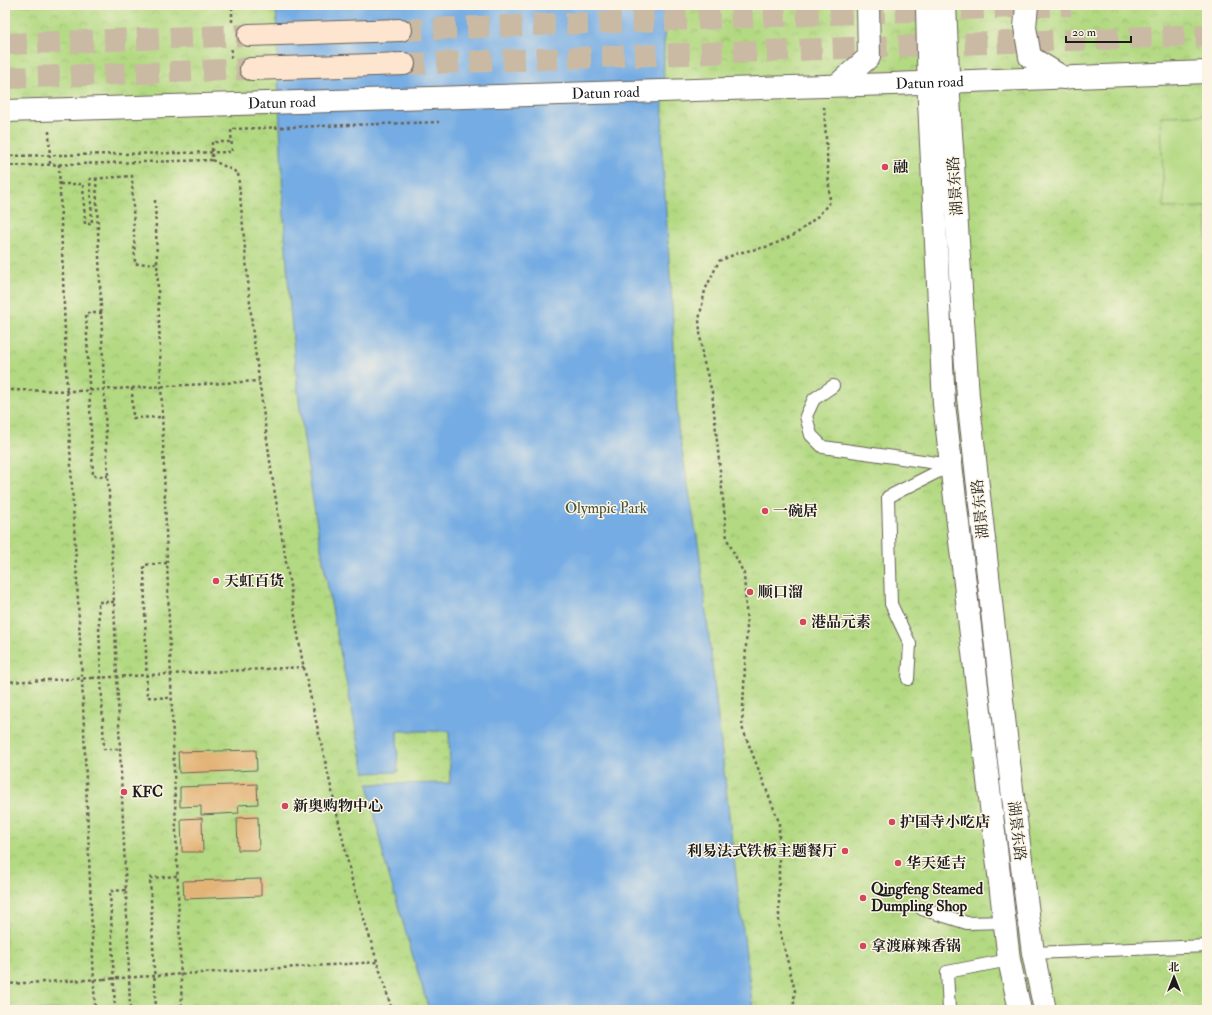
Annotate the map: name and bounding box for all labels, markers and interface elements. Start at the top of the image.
scale bar [1066,18,1131,44]
text: 20 m [1072,25,1097,40]
street label: Datun road [895,72,965,94]
street label: Datun road [571,83,641,104]
street label: Datun road [247,93,317,114]
street label: 湖景东路 [944,155,967,217]
place label: 融 [893,158,908,177]
marker: 融 [880,162,890,172]
street label: 湖景东路 [968,478,993,540]
park label: Olympic Park [565,499,647,519]
place label: 一碗居 [773,502,818,521]
marker: 一碗居 [760,506,770,516]
place label: 天虹百货 [224,572,284,591]
marker: 天虹百货 [211,576,221,586]
place label: 顺口溜 [758,583,803,602]
marker: 顺口溜 [745,587,755,597]
place label: 港品元素 [811,613,871,632]
marker: 港品元素 [798,617,808,627]
place label: KFC [132,783,163,802]
marker: KFC [119,787,129,797]
place label: 新奥购物中心 [293,797,383,816]
street label: 湖景东路 [1003,800,1030,862]
marker: 新奥购物中心 [280,801,290,811]
place label: 护国寺小吃店 [900,813,990,832]
marker: 护国寺小吃店 [887,817,897,827]
place label: 利易法式铁板主题餐厅 [687,842,837,861]
marker: 利易法式铁板主题餐厅 [840,846,850,856]
place label: 华天延吉 [906,854,966,873]
marker: 华天延吉 [893,858,903,868]
place label: Qingfeng Steamed Dumpling Shop [871,880,984,917]
marker: Qingfeng Steamed Dumpling Shop [858,893,868,903]
place label: 拿渡麻辣香锅 [871,937,961,956]
marker: 拿渡麻辣香锅 [858,941,868,951]
north arrow [1154,957,1194,997]
text: 北 [1169,961,1180,974]

